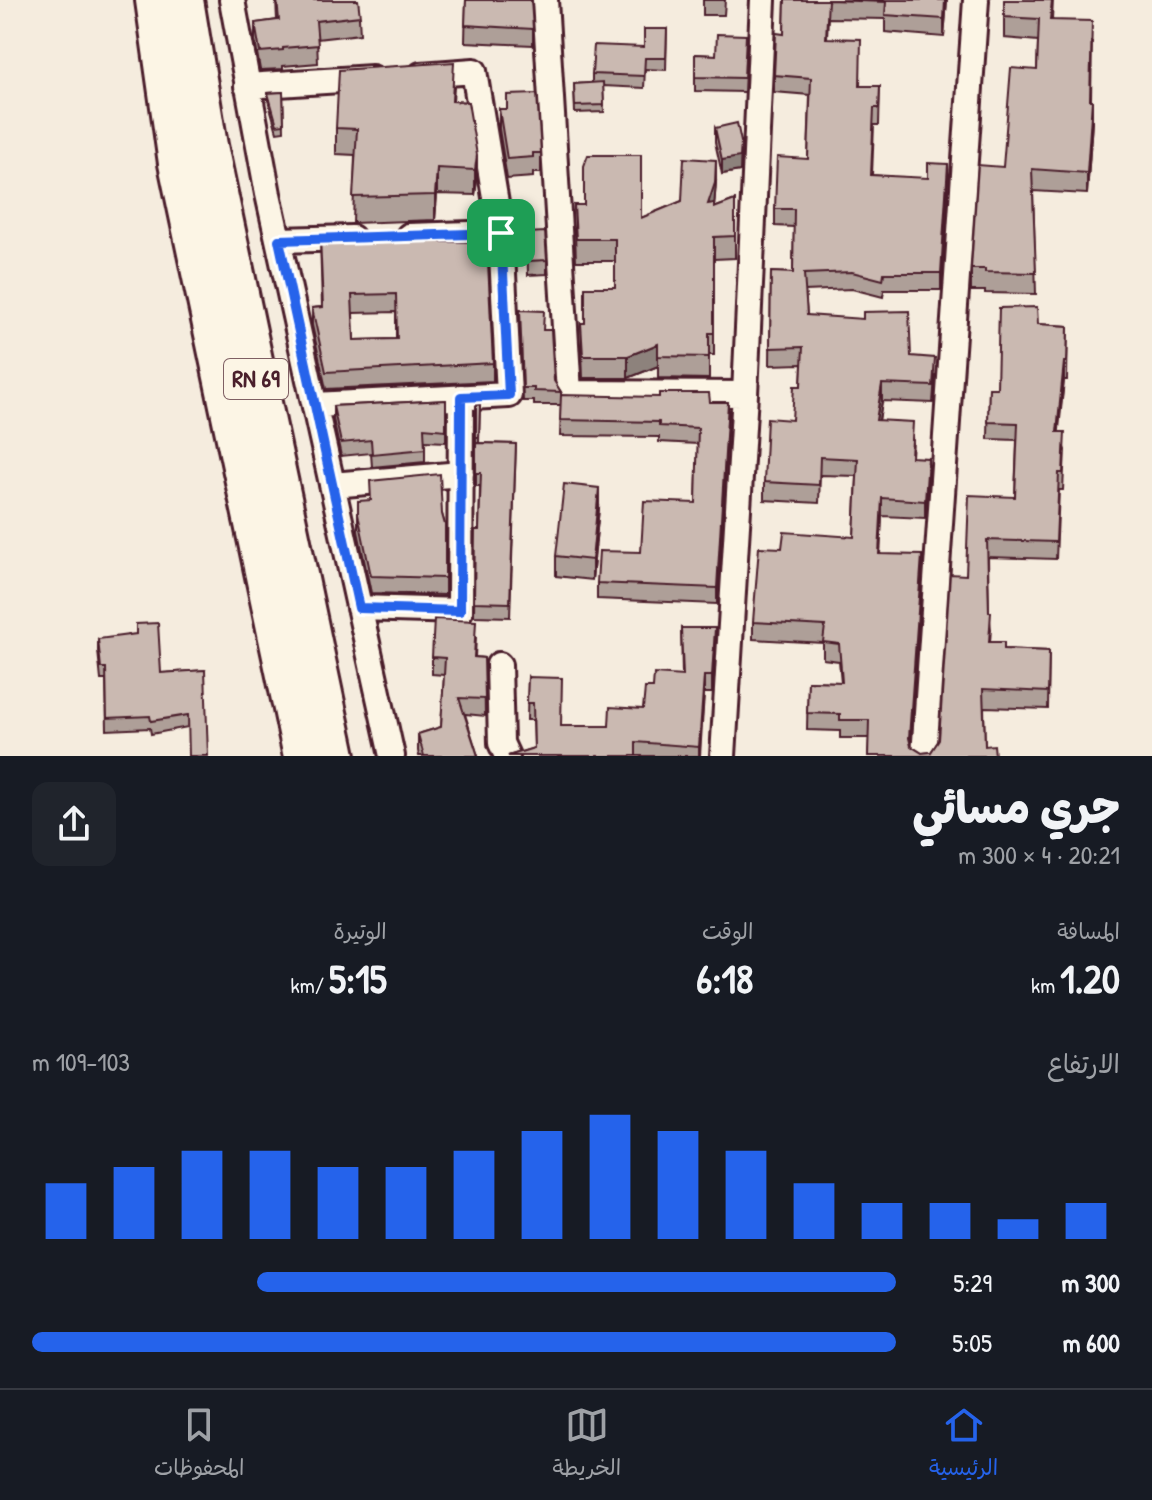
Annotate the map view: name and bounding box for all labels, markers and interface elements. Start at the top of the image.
pin [467,199,535,267]
icon: arrive [479,211,523,255]
road number: RN 69 [224,359,288,399]
text: جري مسائي [912,777,1120,837]
button: share [32,782,116,866]
text: 20:21 · 4 × 300 m [958,837,1120,872]
text: الوتيرة [334,916,387,946]
text: الوقت [702,916,753,946]
text: المسافة [1057,916,1120,946]
text: 5:15 [329,951,387,1005]
text: 6:18 [696,951,753,1005]
text: 1.20 [1060,951,1120,1005]
text: /km [291,970,329,1000]
text: km [1031,970,1060,1000]
text: 103–109 m [32,1044,130,1079]
text: الارتفاع [1047,1046,1120,1081]
text: 5:29 [953,1265,992,1300]
text: 300 m [1061,1265,1120,1300]
text: 5:05 [952,1325,992,1360]
text: 600 m [1063,1325,1120,1360]
tab: المحفوظات [154,1403,245,1487]
tab: الخريطة [552,1403,621,1487]
tab: الرئيسية [929,1403,998,1487]

